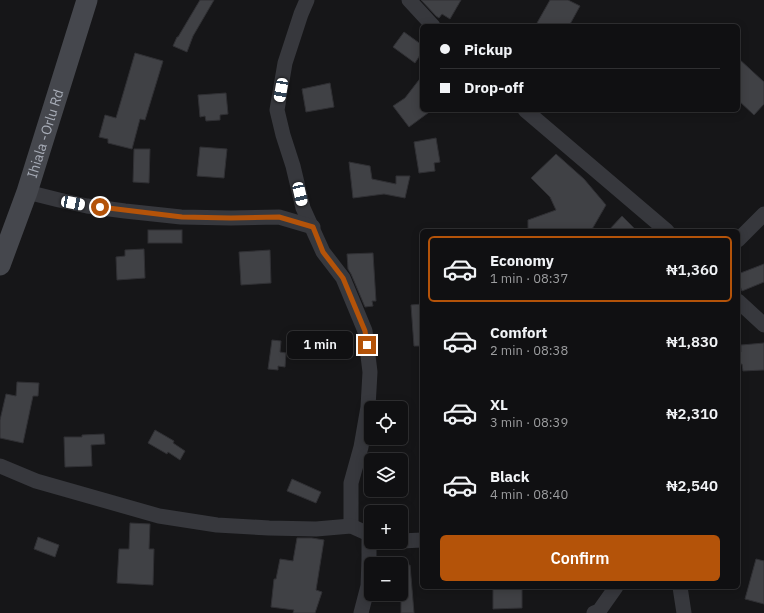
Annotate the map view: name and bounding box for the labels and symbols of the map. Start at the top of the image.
car [273,77,289,103]
street label: Ihiala -Orlu Rd [23,87,68,180]
car [291,181,309,207]
car [60,195,86,211]
route start [91,198,109,216]
callout: 1 min [287,331,353,359]
route end [358,336,376,354]

